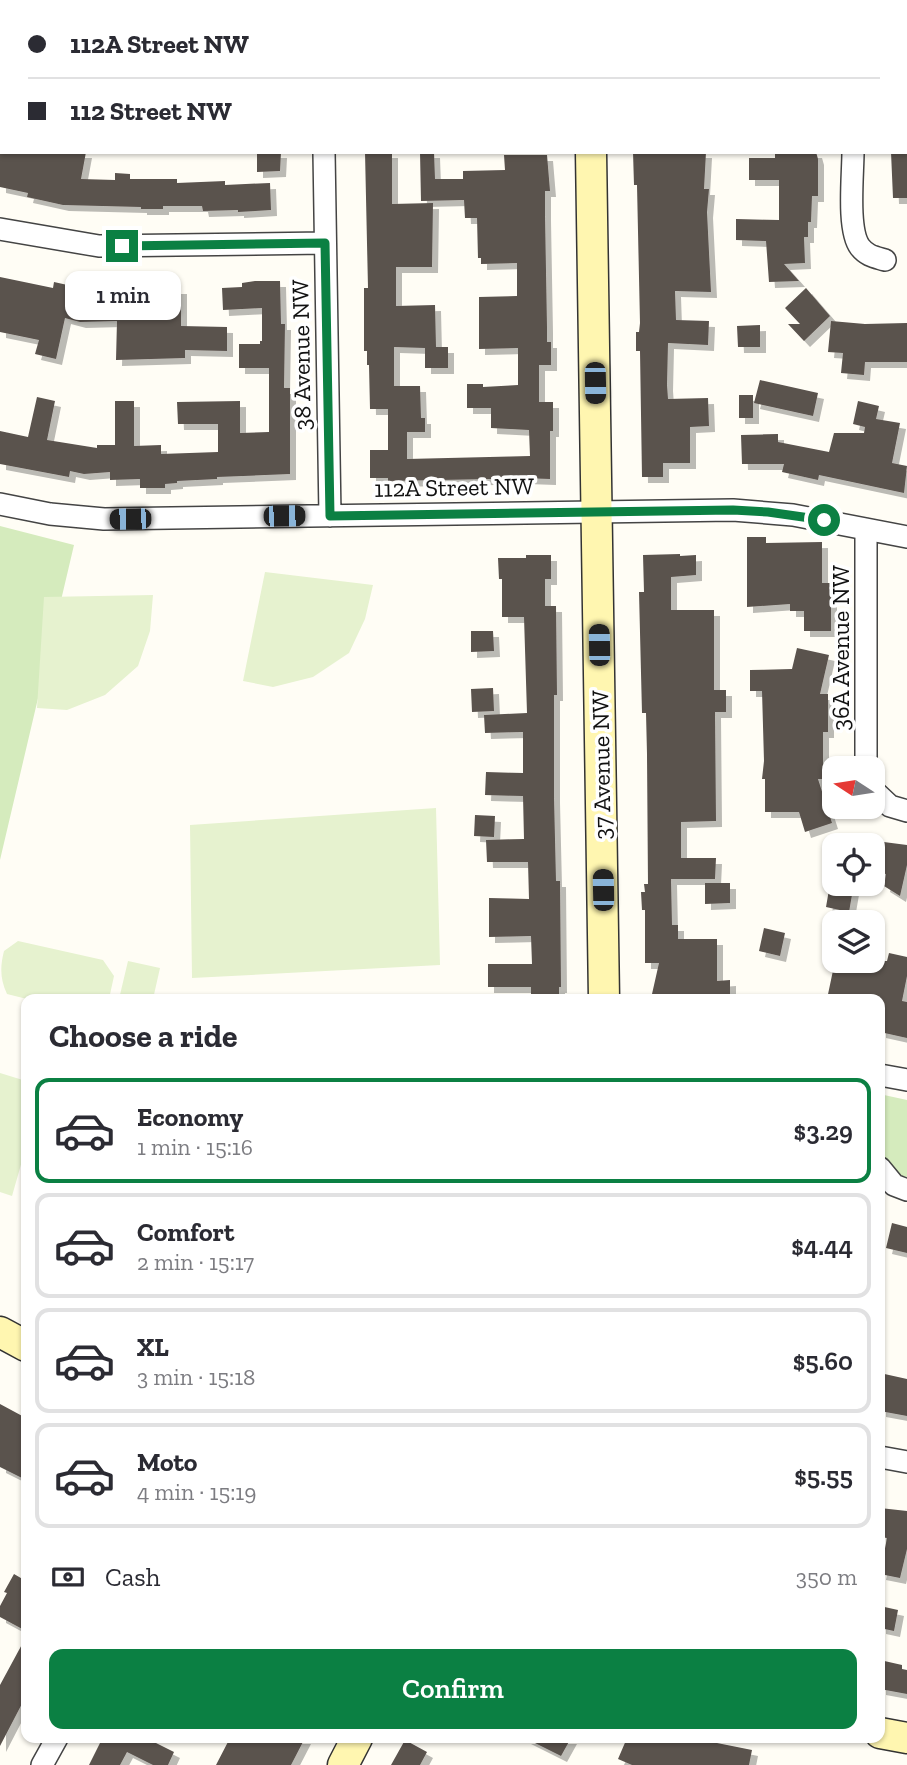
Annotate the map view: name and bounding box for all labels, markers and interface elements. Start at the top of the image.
text: 112A Street NW [70,28,249,60]
text: 112 Street NW [70,95,232,127]
route end [106,230,138,262]
callout: 1 min [64,270,180,320]
street label: 38 Avenue NW [285,279,317,431]
text: 1 min [96,281,150,309]
car [585,362,606,404]
street label: 112A Street NW [374,471,535,503]
route start [808,504,840,536]
car [263,505,306,527]
car [109,508,152,530]
street label: 36A Avenue NW [826,565,855,731]
car [589,624,610,666]
street label: 37 Avenue NW [585,689,617,840]
north arrow [822,756,886,819]
map controls [822,756,885,973]
button: locate [822,833,885,896]
car [593,869,614,911]
button: layers [822,910,885,973]
text: Choose a ride [49,1017,237,1055]
icon: car [53,1099,116,1162]
text: Economy [137,1101,243,1133]
text: $3.29 [794,1115,853,1147]
text: 1 min · 15:16 [137,1133,253,1161]
icon: car [53,1214,116,1277]
text: Comfort [137,1216,234,1248]
text: $4.44 [791,1230,853,1262]
text: 2 min · 15:17 [137,1248,254,1276]
icon: car [53,1329,116,1392]
text: XL [137,1331,169,1363]
text: $5.60 [793,1345,853,1377]
text: 3 min · 15:18 [137,1363,255,1391]
icon: car [53,1444,116,1507]
text: Moto [137,1446,197,1478]
text: $5.55 [794,1460,853,1492]
text: 4 min · 15:19 [137,1478,256,1506]
icon: cash [49,1558,87,1596]
text: Cash [105,1561,160,1593]
text: 350 m [796,1563,857,1591]
button: Confirm [49,1649,857,1729]

